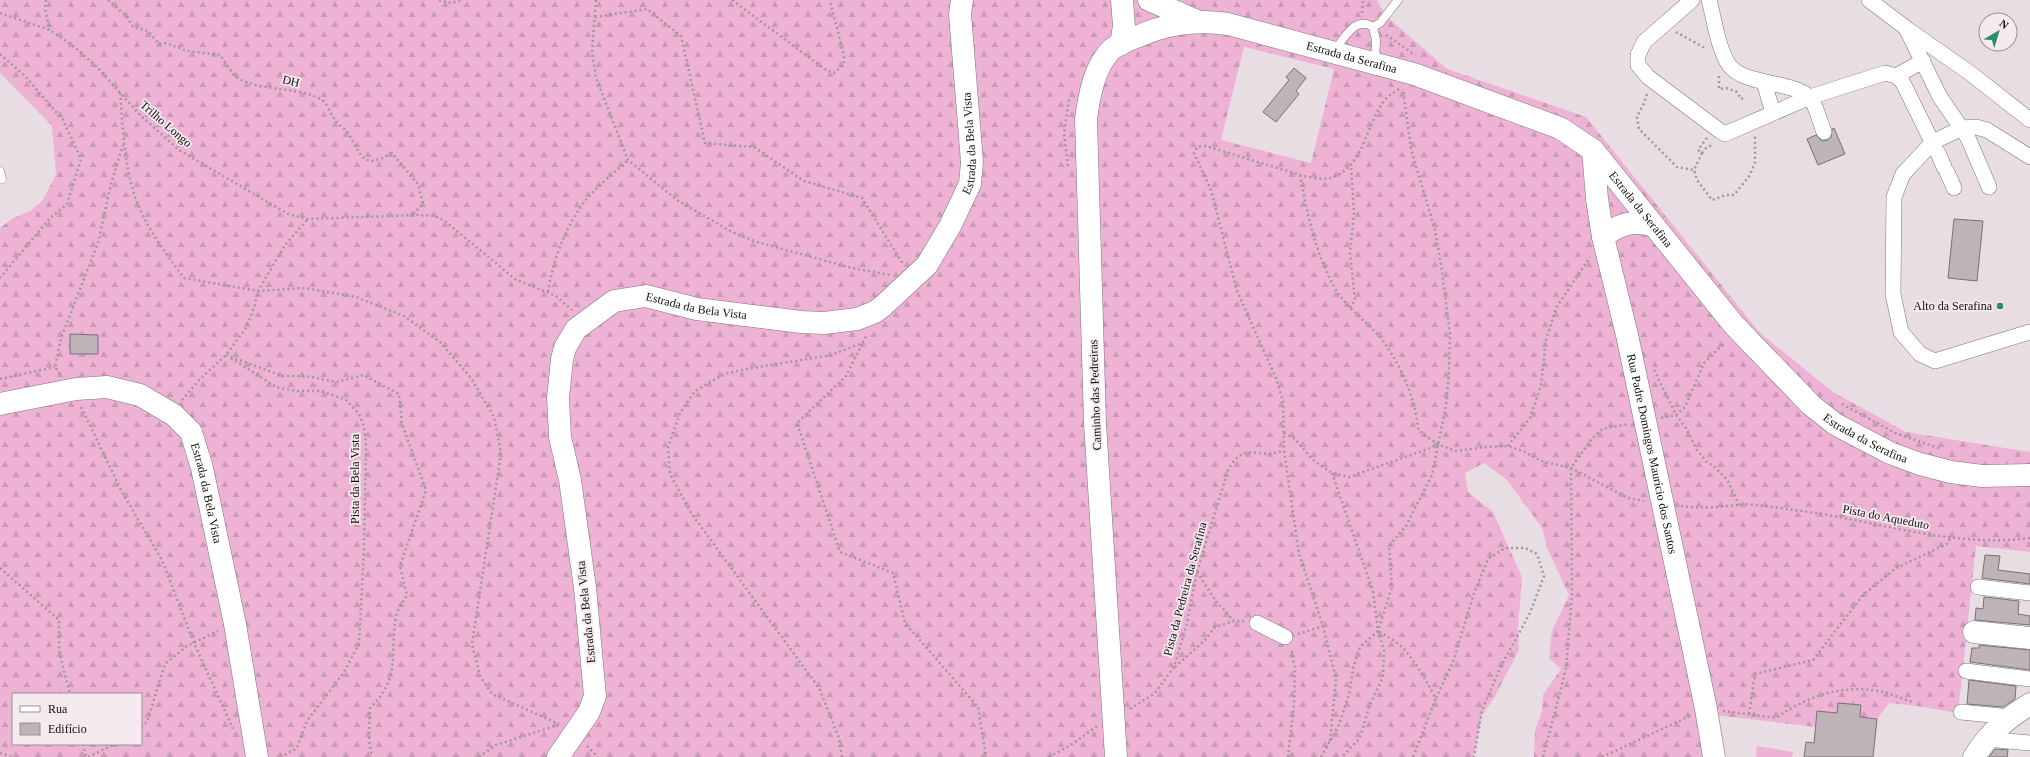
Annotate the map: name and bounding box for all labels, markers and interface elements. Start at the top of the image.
north arrow [1978,12,2018,52]
text: N [1997,17,2011,31]
street label: Estrada da Serafina [1305,38,1399,76]
street label: DH [281,72,301,90]
street label: Estrada da Bela Vista [959,91,979,197]
street label: Trilho Longo [137,98,195,150]
street label: Estrada da Serafina [1606,169,1676,251]
street label: Estrada da Bela Vista [644,289,748,322]
place label: Alto da Serafina [1913,299,1993,313]
marker: Alto da Serafina [1995,301,2005,311]
street label: Caminho das Pedreiras [1086,339,1104,451]
street label: Rua Padre Domingos Maurício dos Santos [1624,352,1680,556]
street label: Estrada da Serafina [1821,410,1910,466]
street label: Pista da Bela Vista [348,433,362,524]
street label: Estrada da Bela Vista [188,441,225,545]
street label: Pista do Aqueduto [1841,502,1931,532]
street label: Pista da Pedreira da Serafina [1160,520,1210,657]
street label: Estrada da Bela Vista [574,560,598,664]
legend [12,693,142,745]
text: Rua [48,702,68,716]
text: Edifício [48,722,87,736]

